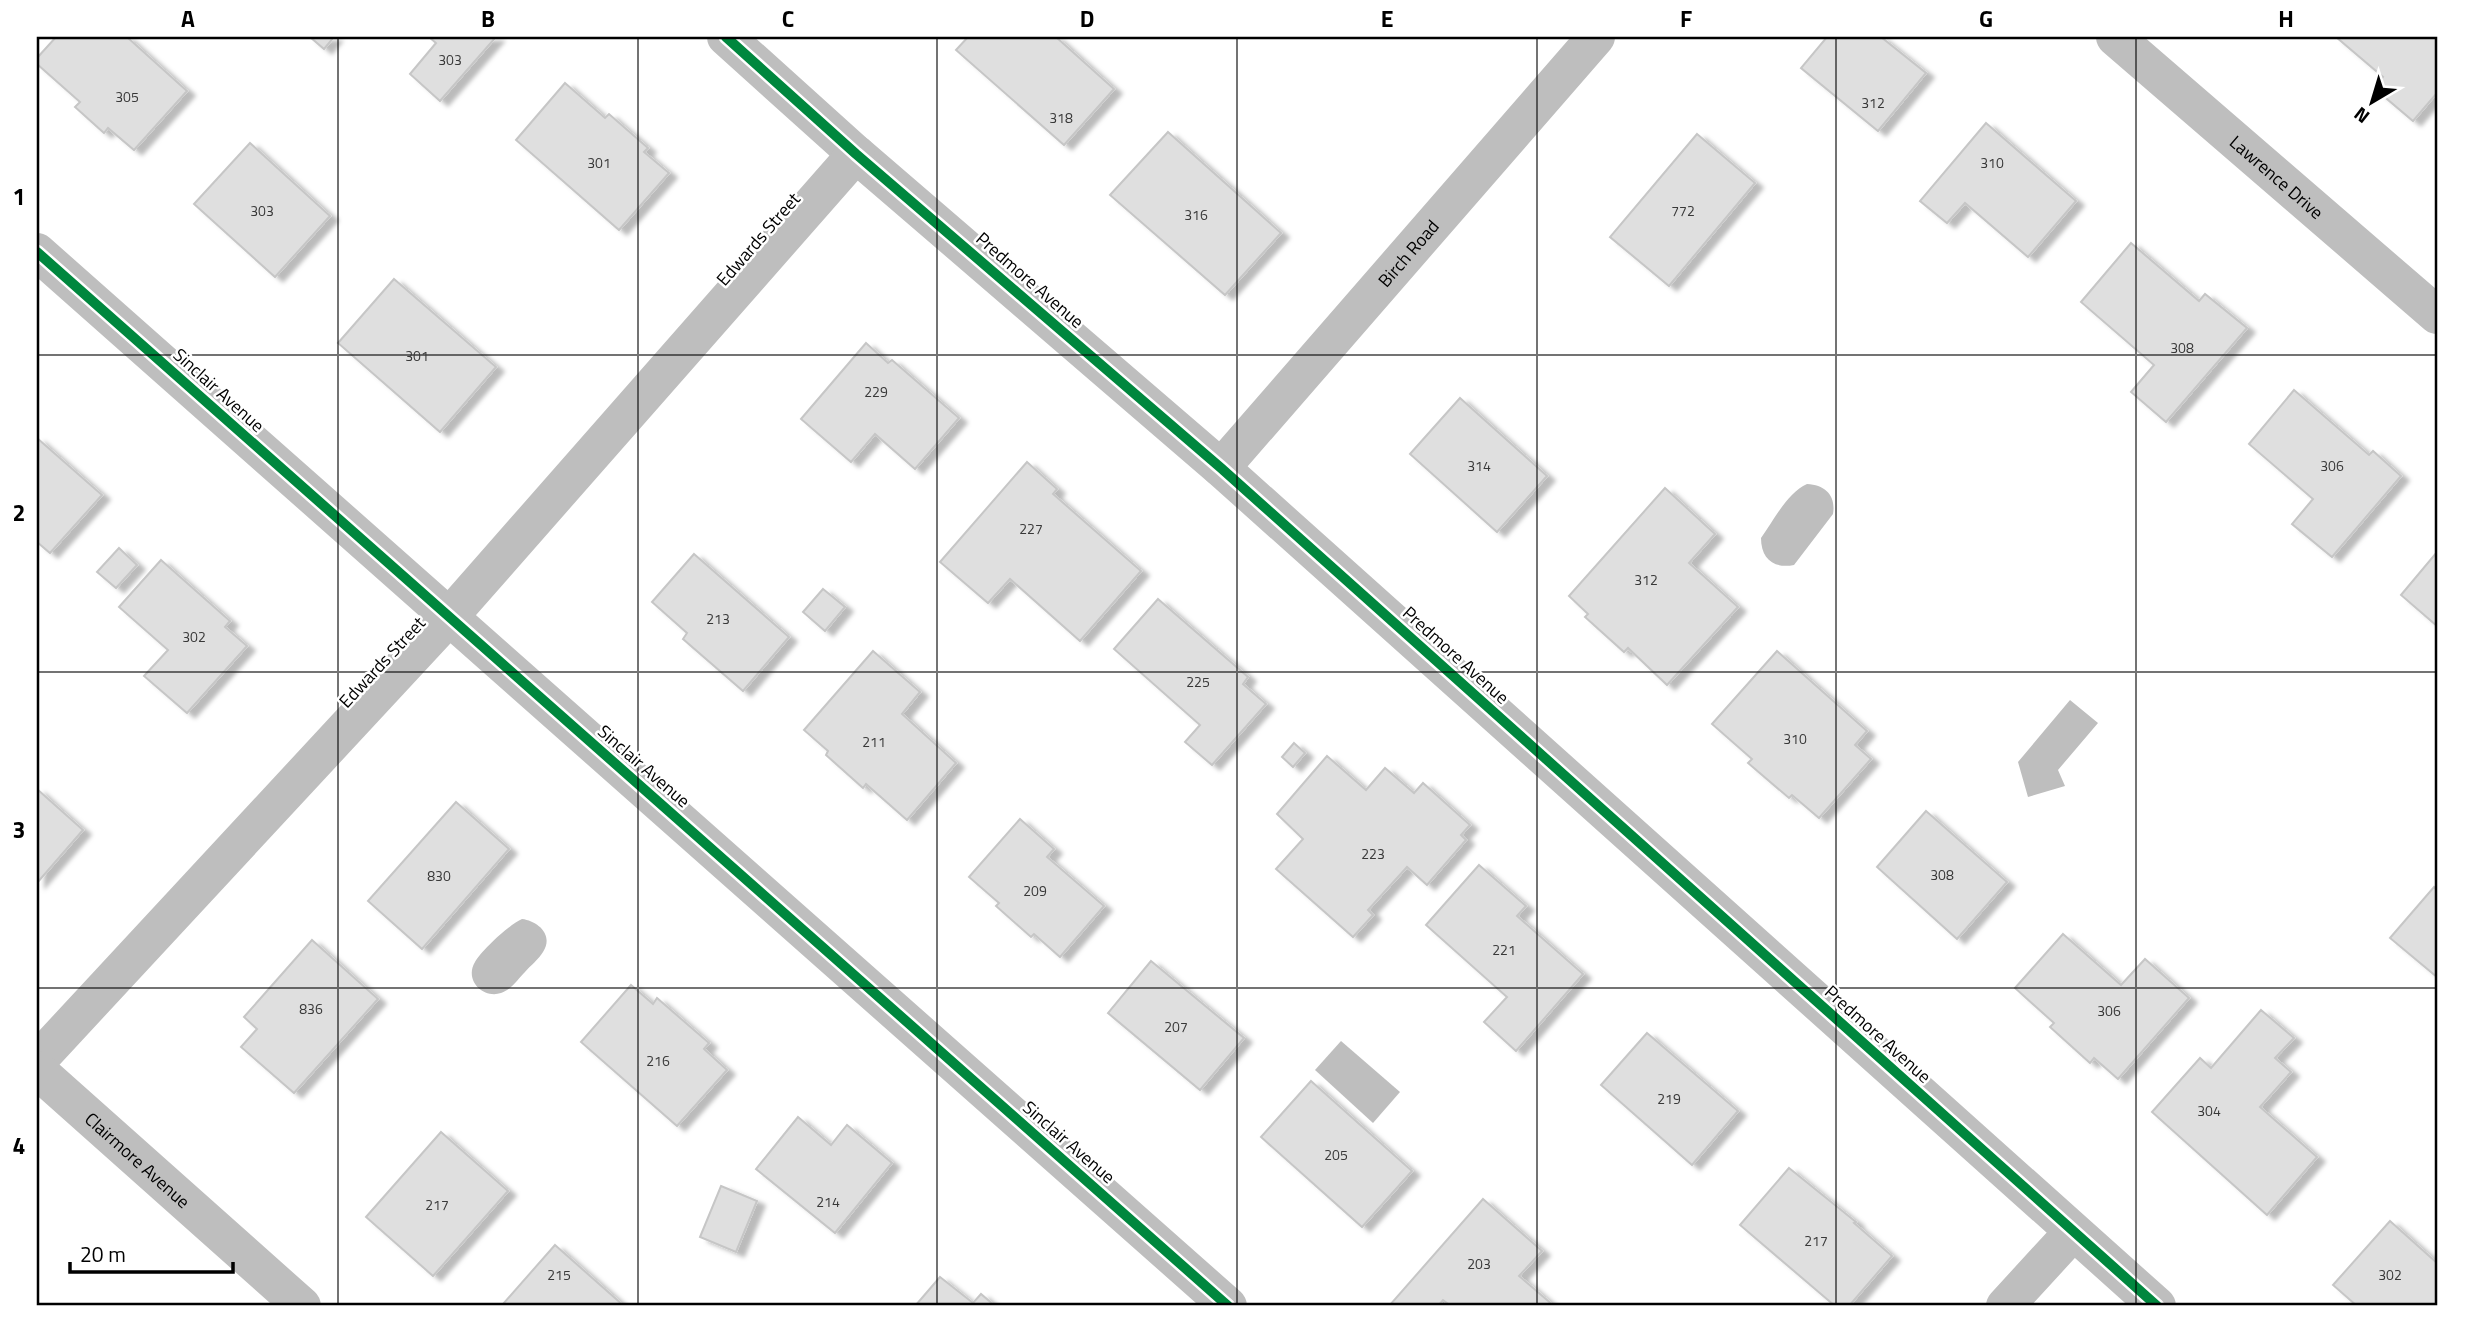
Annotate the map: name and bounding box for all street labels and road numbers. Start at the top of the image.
street label: Lawrence Drive [2224,129,2330,225]
street label: Edwards Street [710,186,807,292]
street label: Birch Road [1371,213,1445,293]
street label: Predmore Avenue [970,225,1090,335]
street label: Sinclair Avenue [167,342,271,438]
street label: Predmore Avenue [1397,600,1515,710]
street label: Edwards Street [332,610,432,714]
street label: Sinclair Avenue [592,718,696,814]
street label: Predmore Avenue [1819,979,1937,1089]
street label: Sinclair Avenue [1017,1094,1121,1190]
street label: Clairmore Avenue [79,1105,197,1214]

